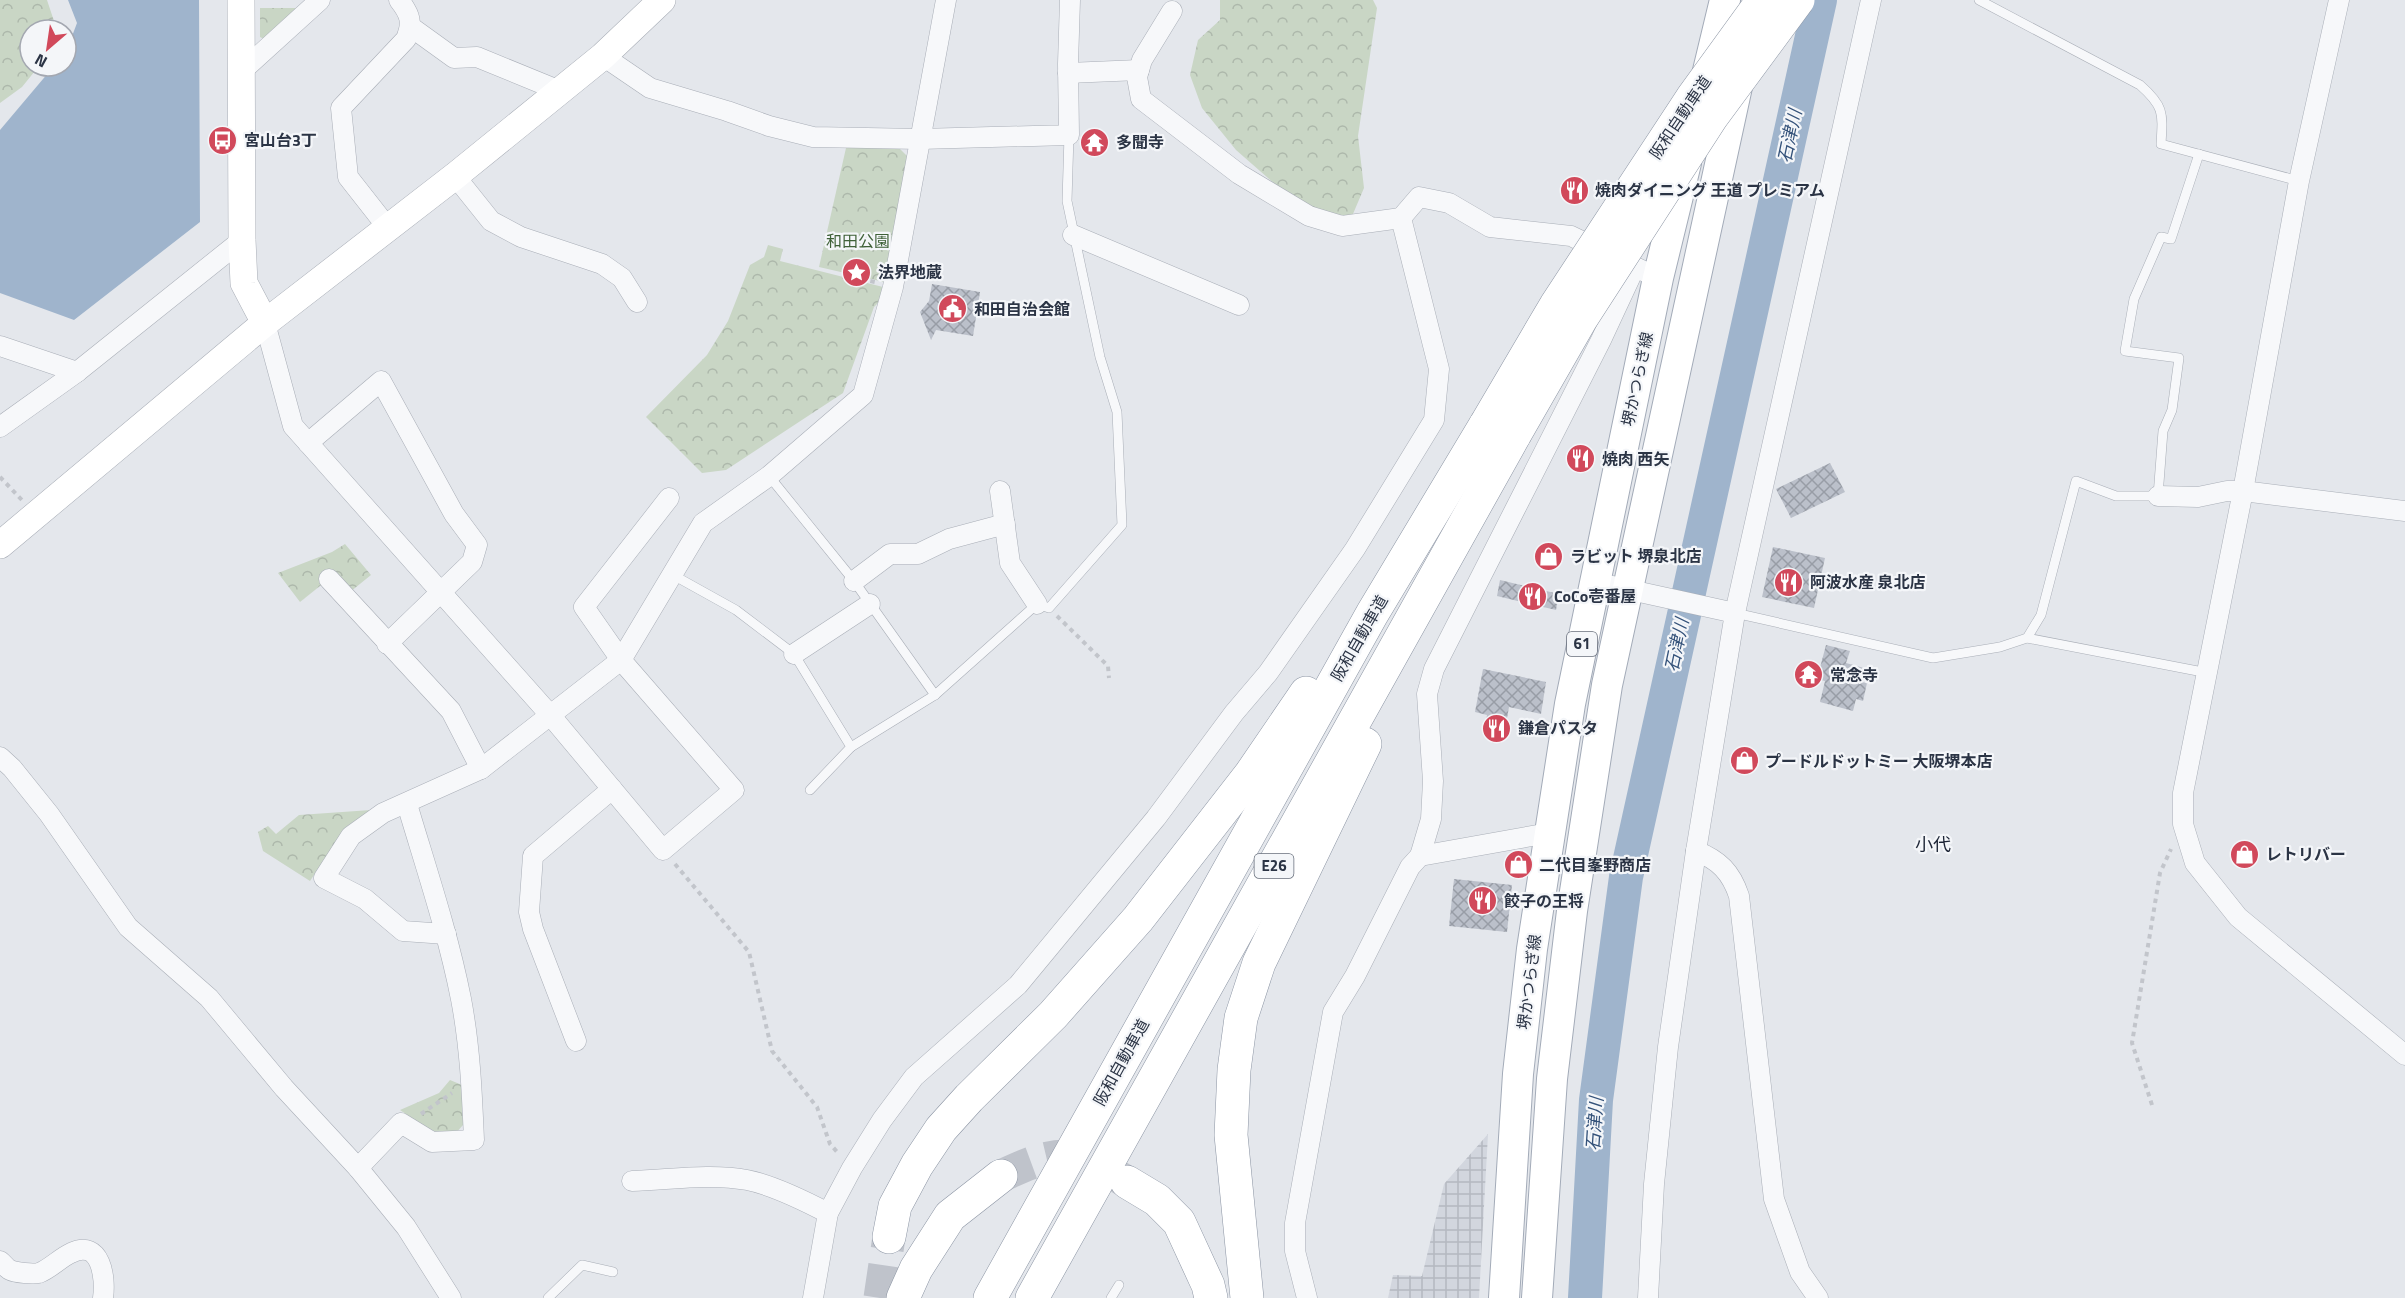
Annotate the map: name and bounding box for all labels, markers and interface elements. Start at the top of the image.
north arrow [18,18,78,78]
text: N [30,48,51,74]
street label: 阪和自動車道 [1643,70,1717,164]
water label: 石津川 [1771,105,1809,165]
bus stop icon: 宮山台3丁 [207,124,239,156]
temple icon: 多聞寺 [1079,126,1111,158]
place label: 宮山台3丁 [244,128,317,152]
place label: 多聞寺 [1116,130,1164,154]
restaurant icon: 焼肉ダイニング 王道 プレミアム [1558,174,1590,206]
place label: 焼肉ダイニング 王道 プレミアム [1595,178,1825,202]
park label: 和田公園 [826,229,890,253]
place icon: 法界地蔵 [841,256,873,288]
place label: 法界地蔵 [878,260,942,284]
public building icon: 和田自治会館 [937,293,969,325]
place label: 和田自治会館 [974,297,1070,321]
street label: 堺かつらぎ線 [1615,330,1659,428]
restaurant icon: 焼肉 西矢 [1565,443,1597,475]
place label: 焼肉 西矢 [1602,447,1670,471]
shop icon: ラビット 堺泉北店 [1533,540,1565,572]
place label: ラビット 堺泉北店 [1570,544,1702,568]
restaurant icon: 阿波水産 泉北店 [1773,566,1805,598]
place label: 阿波水産 泉北店 [1810,570,1926,594]
restaurant icon: CoCo壱番屋 [1517,580,1549,612]
place label: CoCo壱番屋 [1554,584,1636,608]
street label: 阪和自動車道 [1325,590,1393,686]
water label: 石津川 [1658,614,1696,674]
road number: 61 [1567,632,1597,656]
temple icon: 常念寺 [1793,659,1825,691]
place label: 常念寺 [1830,663,1878,687]
restaurant icon: 鎌倉パスタ [1481,712,1513,744]
place label: 鎌倉パスタ [1518,716,1598,740]
shop icon: プードルドットミー 大阪堺本店 [1728,745,1760,777]
place label: プードルドットミー 大阪堺本店 [1765,749,1993,773]
district label: 小代 [1915,831,1951,858]
shop icon: レトリバー [2229,838,2261,870]
place label: レトリバー [2266,842,2346,866]
shop icon: 二代目峯野商店 [1502,849,1534,881]
place label: 二代目峯野商店 [1539,853,1651,877]
road number: E26 [1254,854,1294,878]
restaurant icon: 餃子の王将 [1467,885,1499,917]
place label: 餃子の王将 [1504,889,1584,913]
street label: 堺かつらぎ線 [1511,933,1547,1031]
street label: 阪和自動車道 [1087,1014,1155,1110]
water label: 石津川 [1579,1094,1610,1152]

